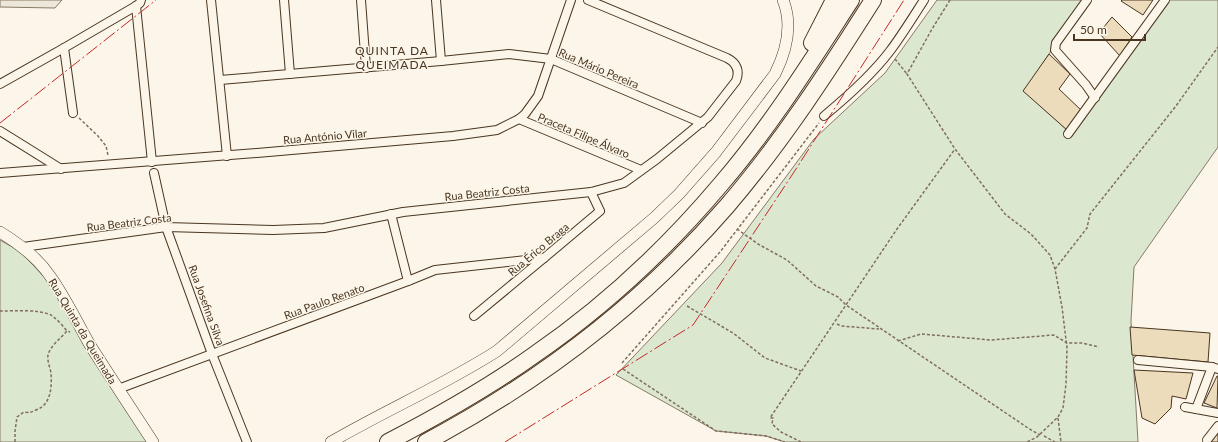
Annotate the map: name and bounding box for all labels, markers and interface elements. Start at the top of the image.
scale bar [1074,16,1145,42]
text: 50 m [1080,22,1107,37]
district label: QUINTA DA QUEIMADA [355,43,429,72]
street label: Rua Mário Pereira [557,45,641,91]
street label: Praceta Filipe Álvaro [536,110,632,160]
street label: Rua António Vilar [283,126,367,146]
street label: Rua Beatriz Costa [444,181,530,203]
street label: Rua Beatriz Costa [86,210,172,234]
street label: Rua Érico Braga [505,220,571,278]
street label: Rua Josefina Silva [186,263,228,347]
street label: Rua Quinta da Queimada [46,276,120,386]
street label: Rua Paulo Renato [282,280,366,322]

